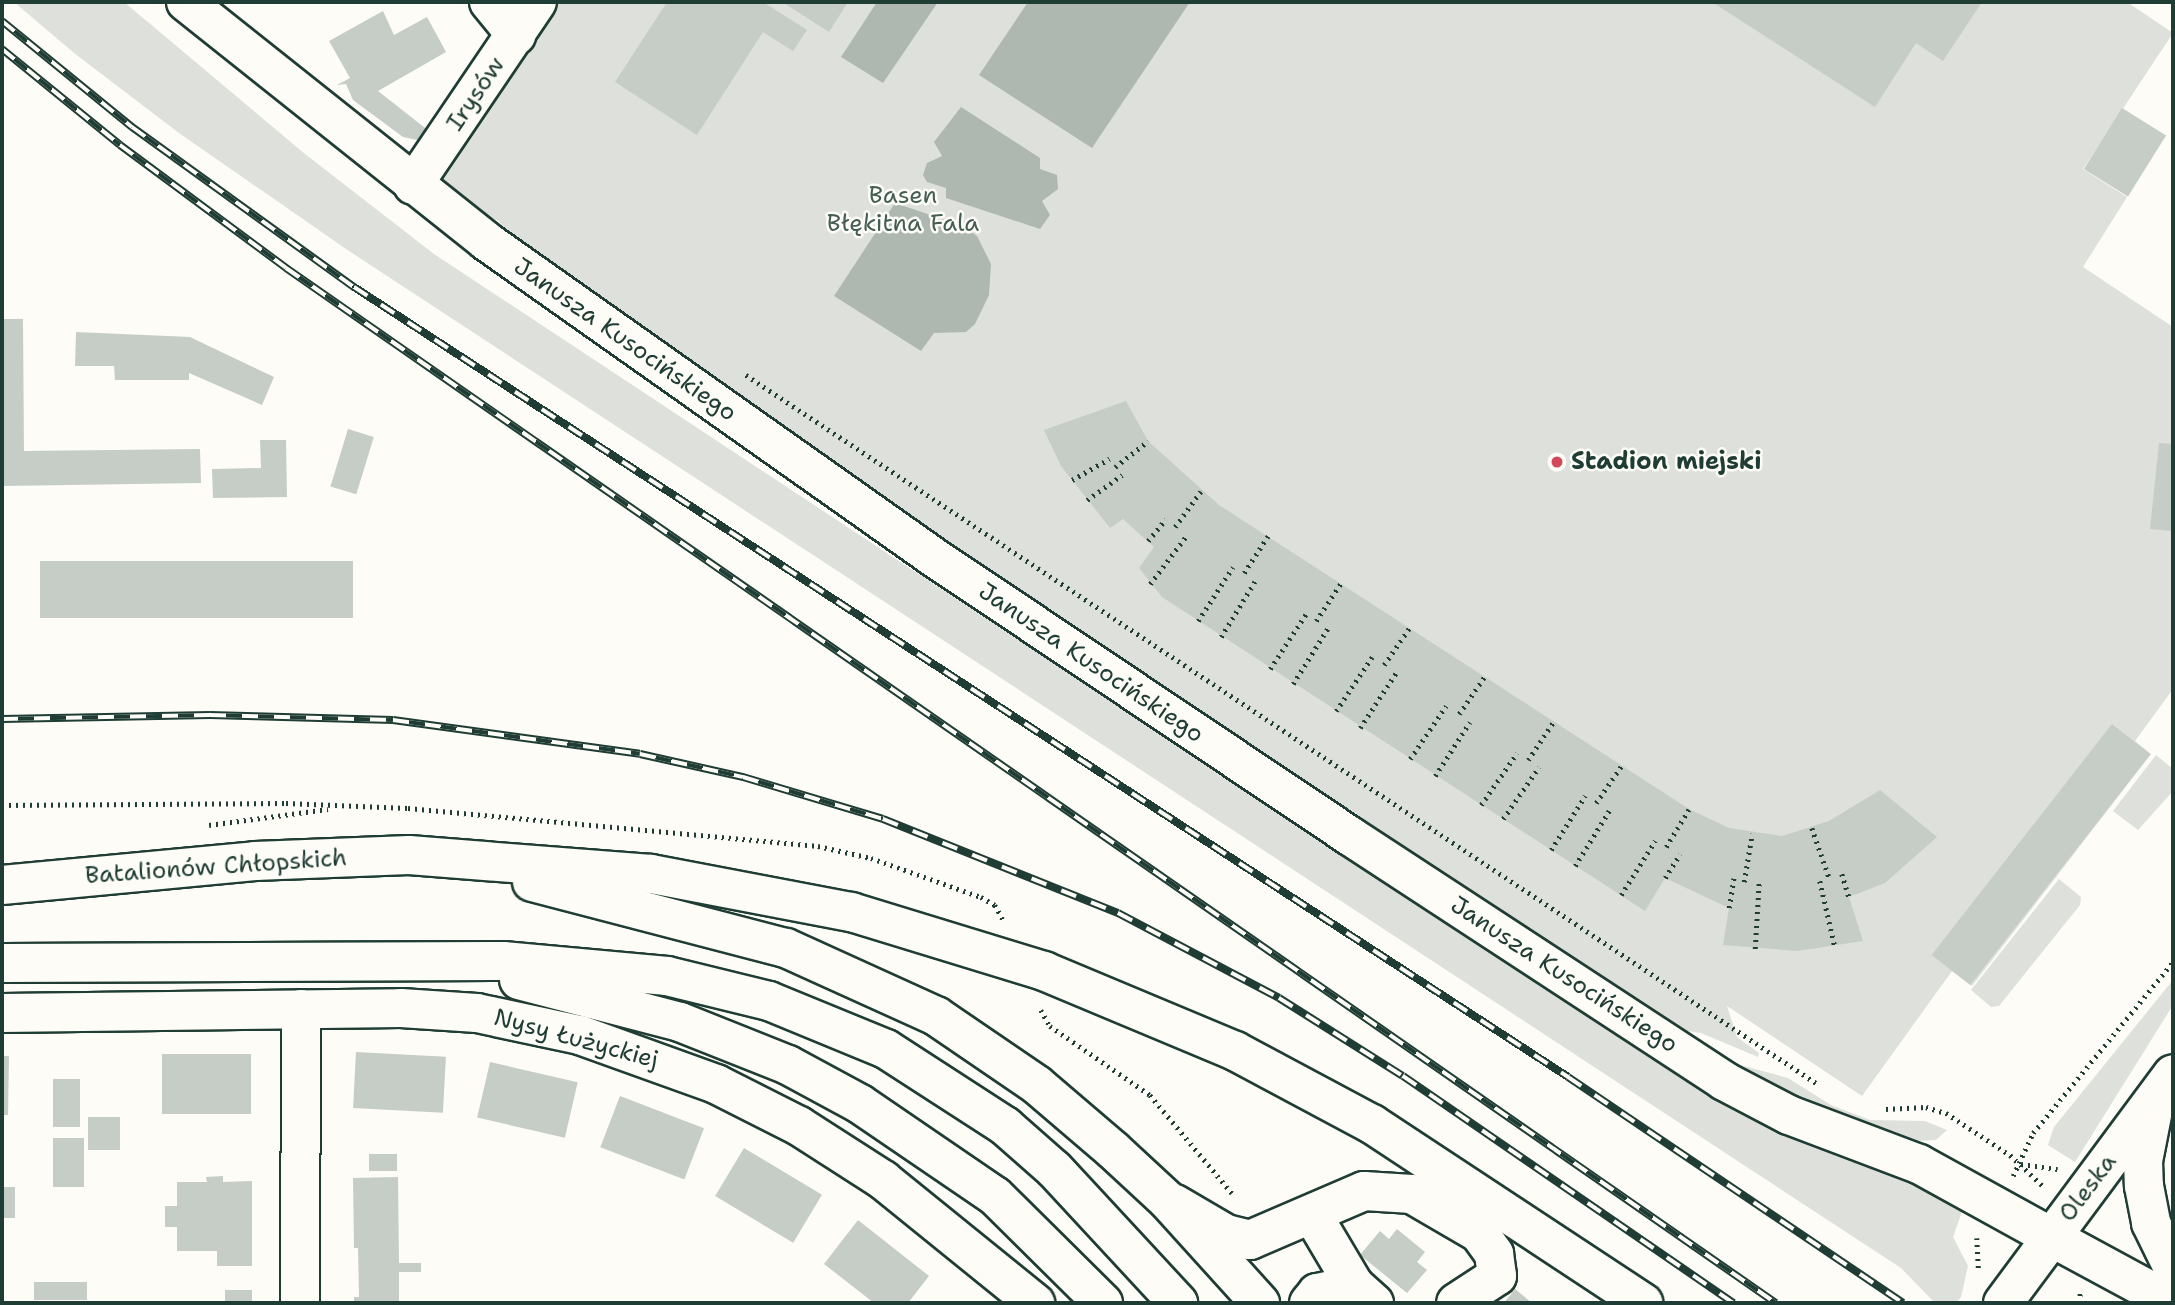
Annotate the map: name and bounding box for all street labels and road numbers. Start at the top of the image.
street label: Irysów [441,51,511,137]
street label: Janusza Kusocińskiego [508,252,742,428]
street label: Janusza Kusocińskiego [973,577,1209,749]
street label: Batalionów Chłopskich [84,843,348,891]
street label: Janusza Kusocińskiego [1445,891,1683,1059]
street label: Nysy Łużyckiej [491,1003,661,1075]
street label: Oleska [2053,1148,2123,1228]

